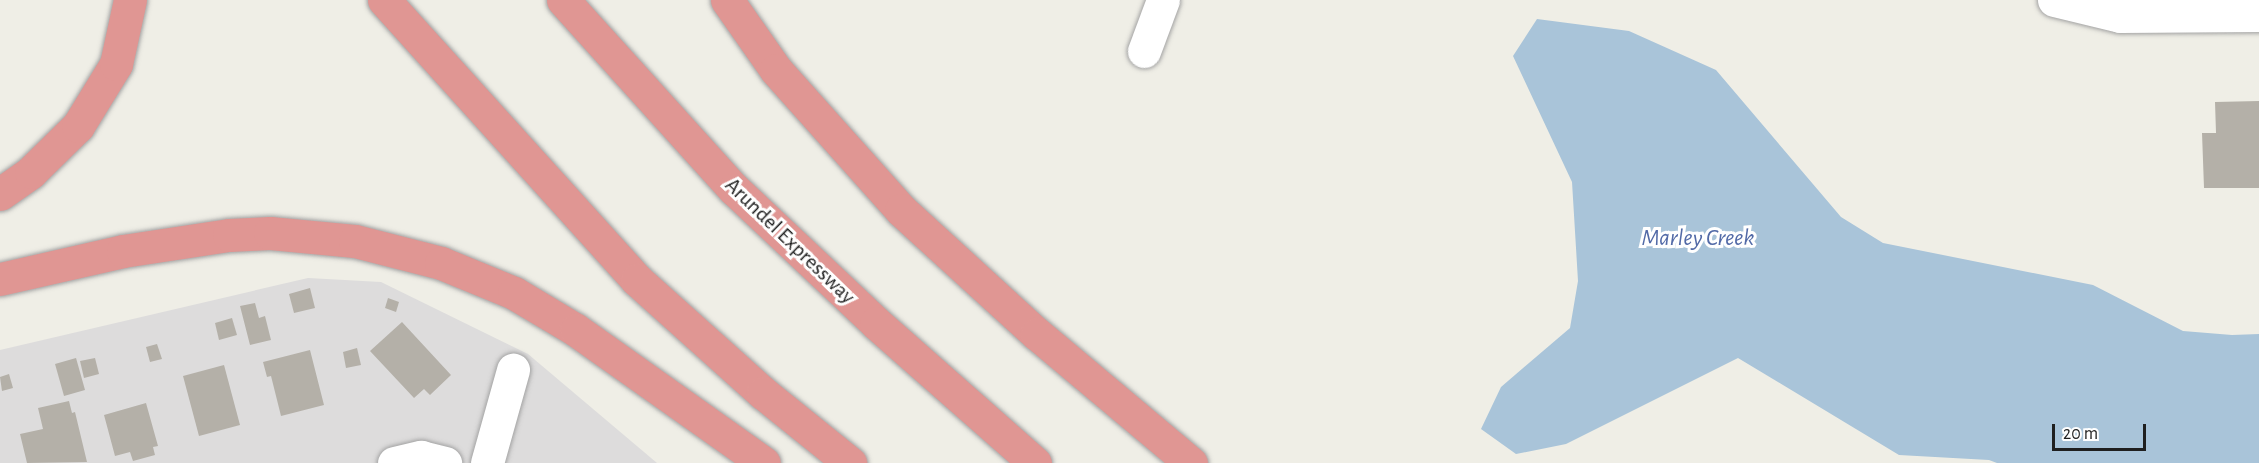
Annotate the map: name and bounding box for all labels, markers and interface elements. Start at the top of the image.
street label: Arundel Expressway [719,172,861,310]
water label: Marley Creek [1642,225,1754,253]
scale bar [2055,412,2150,450]
text: 20 m [2063,425,2098,443]

